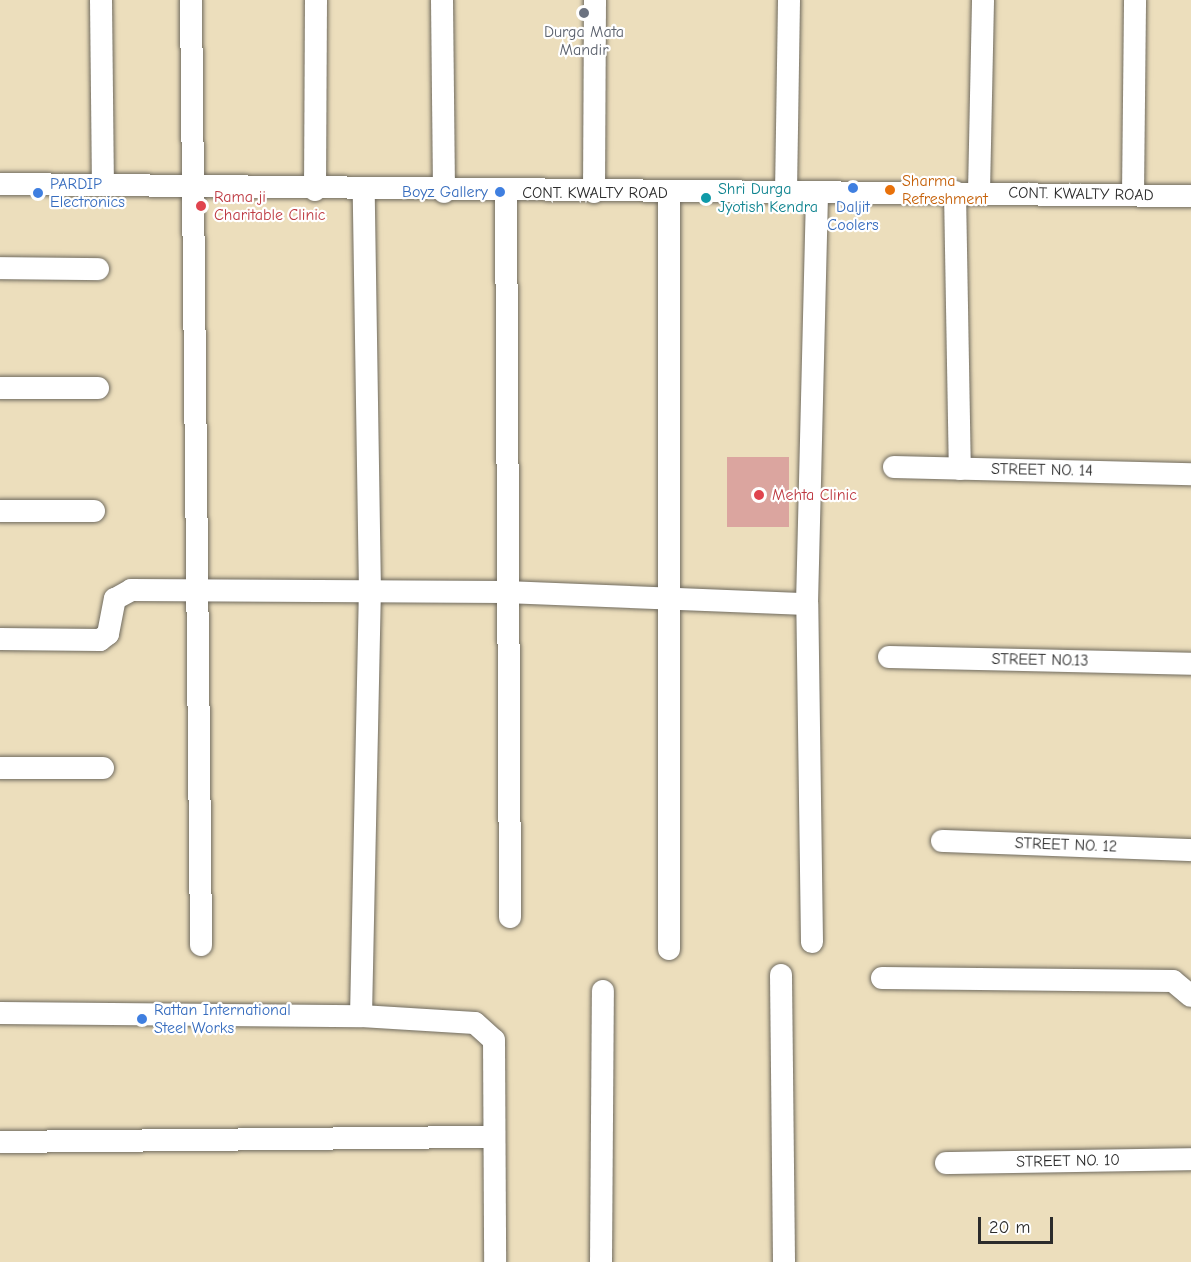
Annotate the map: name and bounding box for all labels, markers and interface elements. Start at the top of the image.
marker: Durga Mata Mandir [577,6,591,20]
place label: Durga Mata Mandir [544,22,624,60]
place label: Sharma Refreshment [902,171,988,209]
place label: PARDIP Electronics [50,174,125,212]
place label: Shri Durga Jyotish Kendra [718,179,818,217]
marker: Daljit Coolers [846,181,860,195]
place label: Boyz Gallery [402,182,488,202]
street label: CONT. KWALTY ROAD [522,183,668,203]
marker: Sharma Refreshment [883,183,897,197]
street label: CONT. KWALTY ROAD [1008,183,1154,205]
marker: Boyz Gallery [493,185,507,199]
marker: PARDIP Electronics [31,186,45,200]
place label: Rama ji Charitable Clinic [214,187,326,225]
marker: Shri Durga Jyotish Kendra [699,191,713,205]
marker: Rama ji Charitable Clinic [192,197,210,215]
place label: Daljit Coolers [827,197,879,235]
street label: STREET NO. 14 [991,460,1093,480]
place label: Mehta Clinic [772,485,857,505]
marker: Mehta Clinic [750,486,768,504]
street label: STREET NO.13 [991,650,1089,670]
street label: STREET NO. 12 [1014,834,1118,856]
place label: Rattan International Steel Works [154,1000,291,1038]
marker: Rattan International Steel Works [135,1012,149,1026]
street label: STREET NO. 10 [1016,1150,1120,1172]
scale bar [981,1205,1056,1243]
text: 20 m [989,1217,1030,1238]

